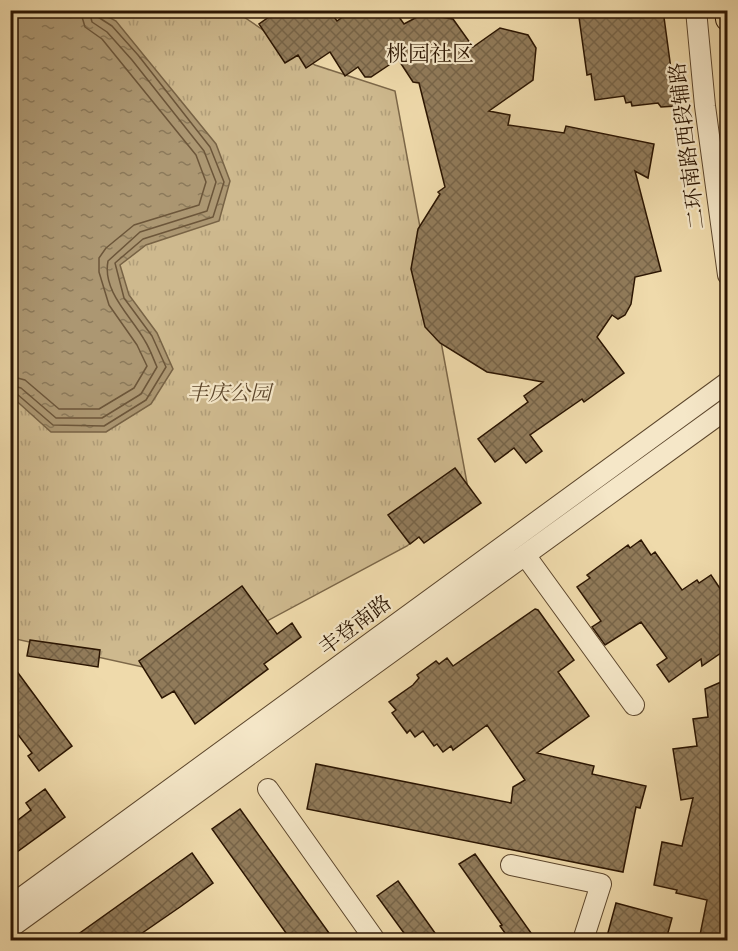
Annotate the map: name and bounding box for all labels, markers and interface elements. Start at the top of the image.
district label: 桃园社区 [386,41,474,69]
street label: 二环南路西段辅路 [665,61,712,231]
park label: 丰庆公园 [187,381,274,408]
street label: 丰登南路 [314,590,398,662]

